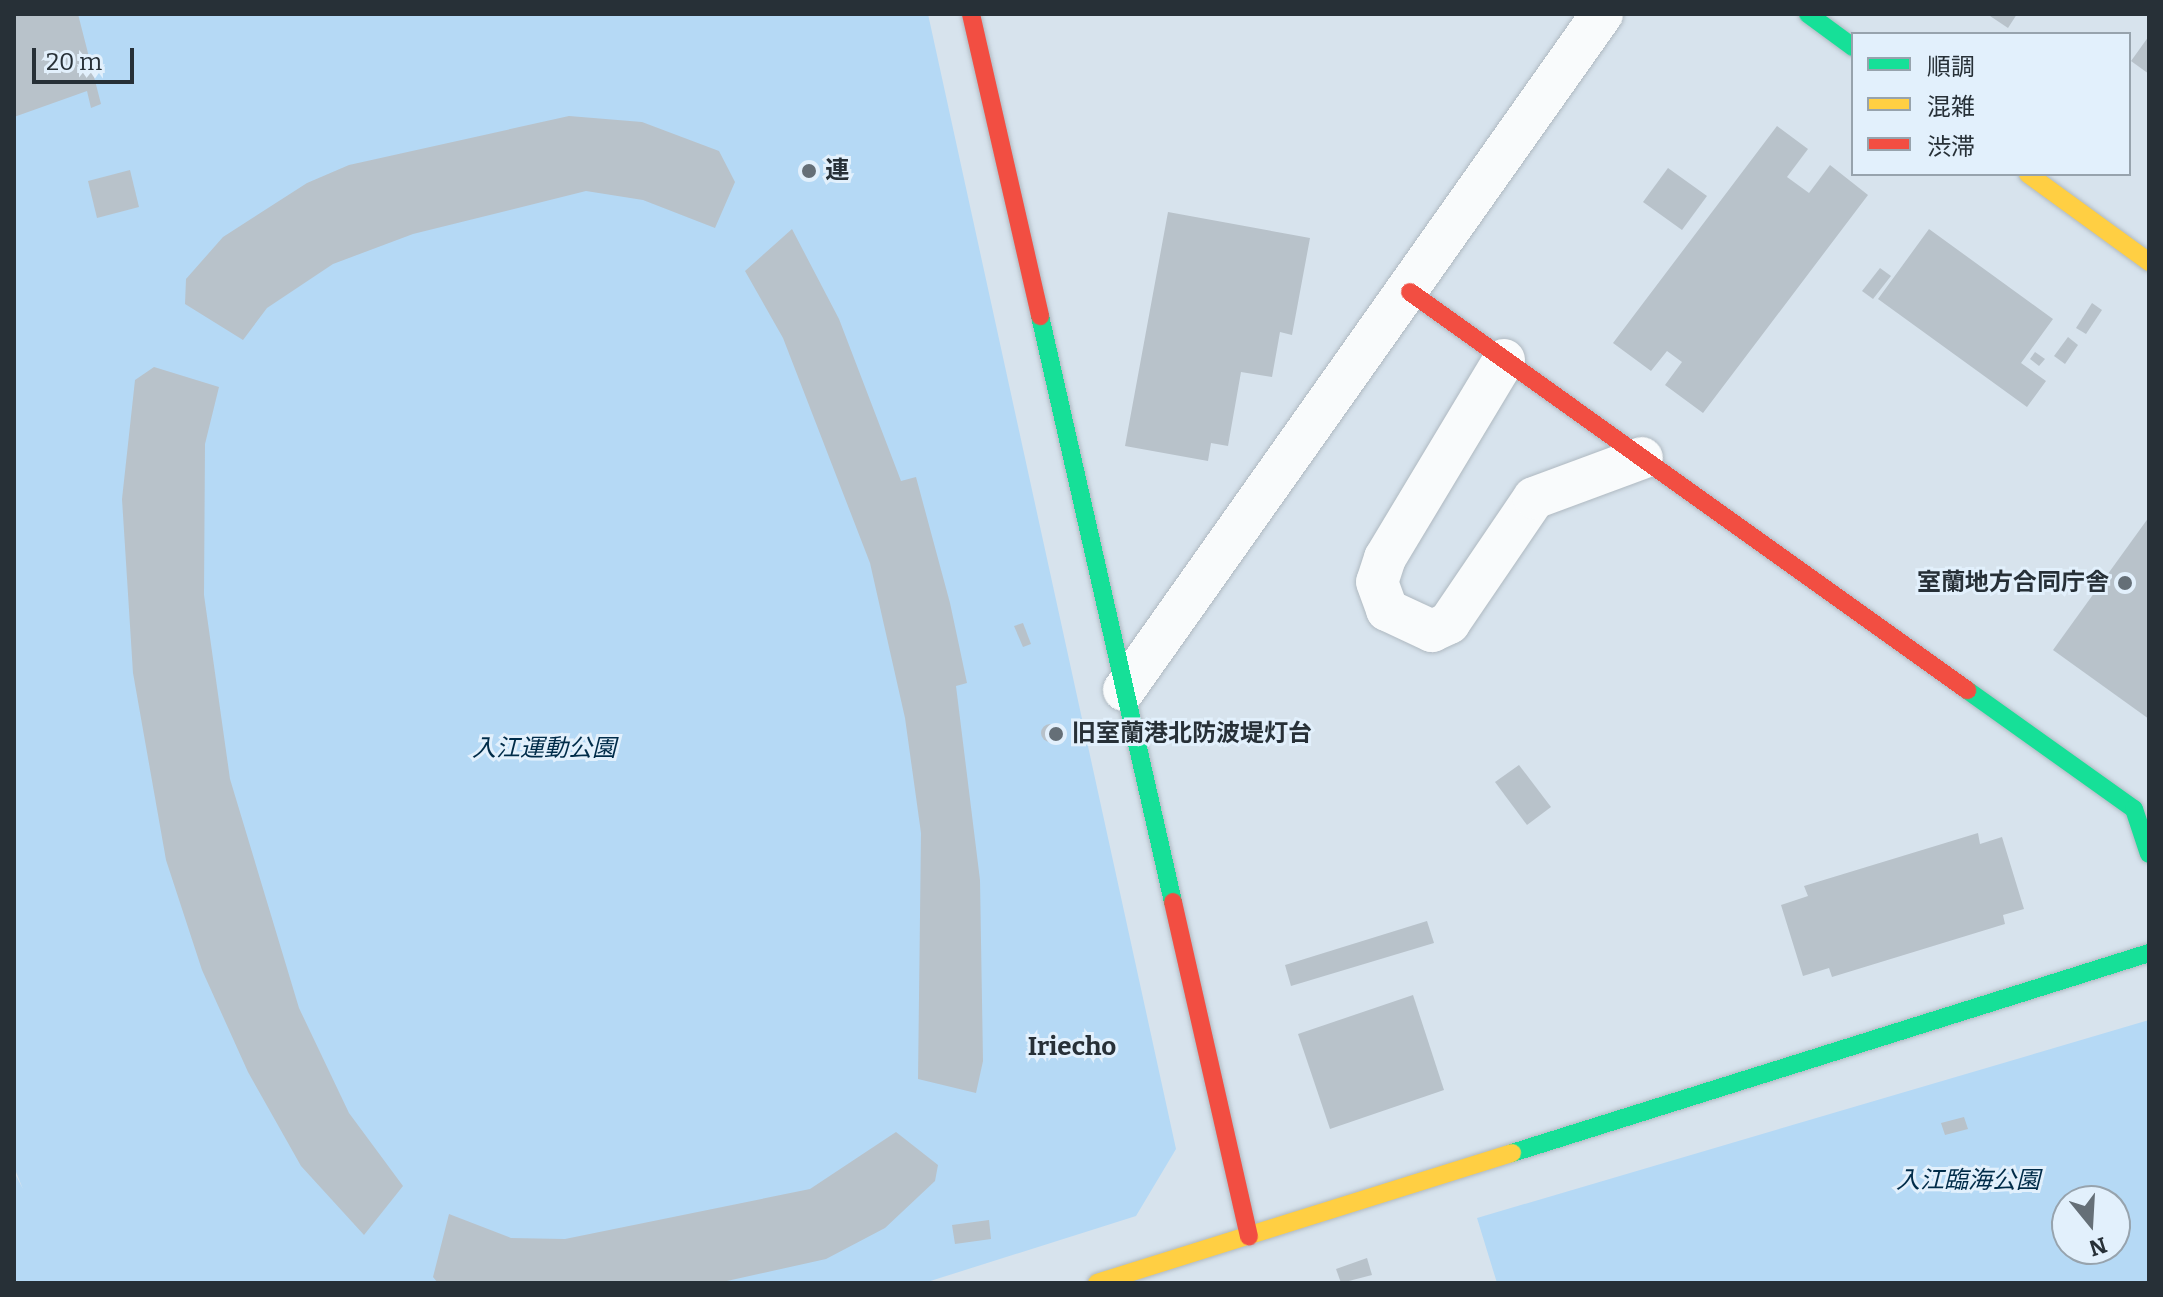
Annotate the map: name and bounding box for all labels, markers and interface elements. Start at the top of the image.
scale bar [36,32,138,82]
legend [1851,32,2131,176]
text: 20 m [46,48,102,76]
text: 順調 [1927,53,1975,81]
text: 混雑 [1927,93,1975,121]
text: 渋滞 [1927,133,1975,161]
place label: 連 [825,157,849,185]
marker: 連 [800,162,818,180]
place label: 室蘭地方合同庁舎 [1917,569,2109,597]
marker: 室蘭地方合同庁舎 [2116,574,2134,592]
place label: 旧室蘭港北防波堤灯台 [1072,720,1312,748]
marker: 旧室蘭港北防波堤灯台 [1047,725,1065,743]
park label: 入江運動公園 [472,735,616,763]
district label: Iriecho [1028,1031,1116,1063]
park label: 入江臨海公園 [1896,1167,2040,1195]
north arrow [2051,1185,2131,1265]
text: N [2086,1231,2110,1262]

